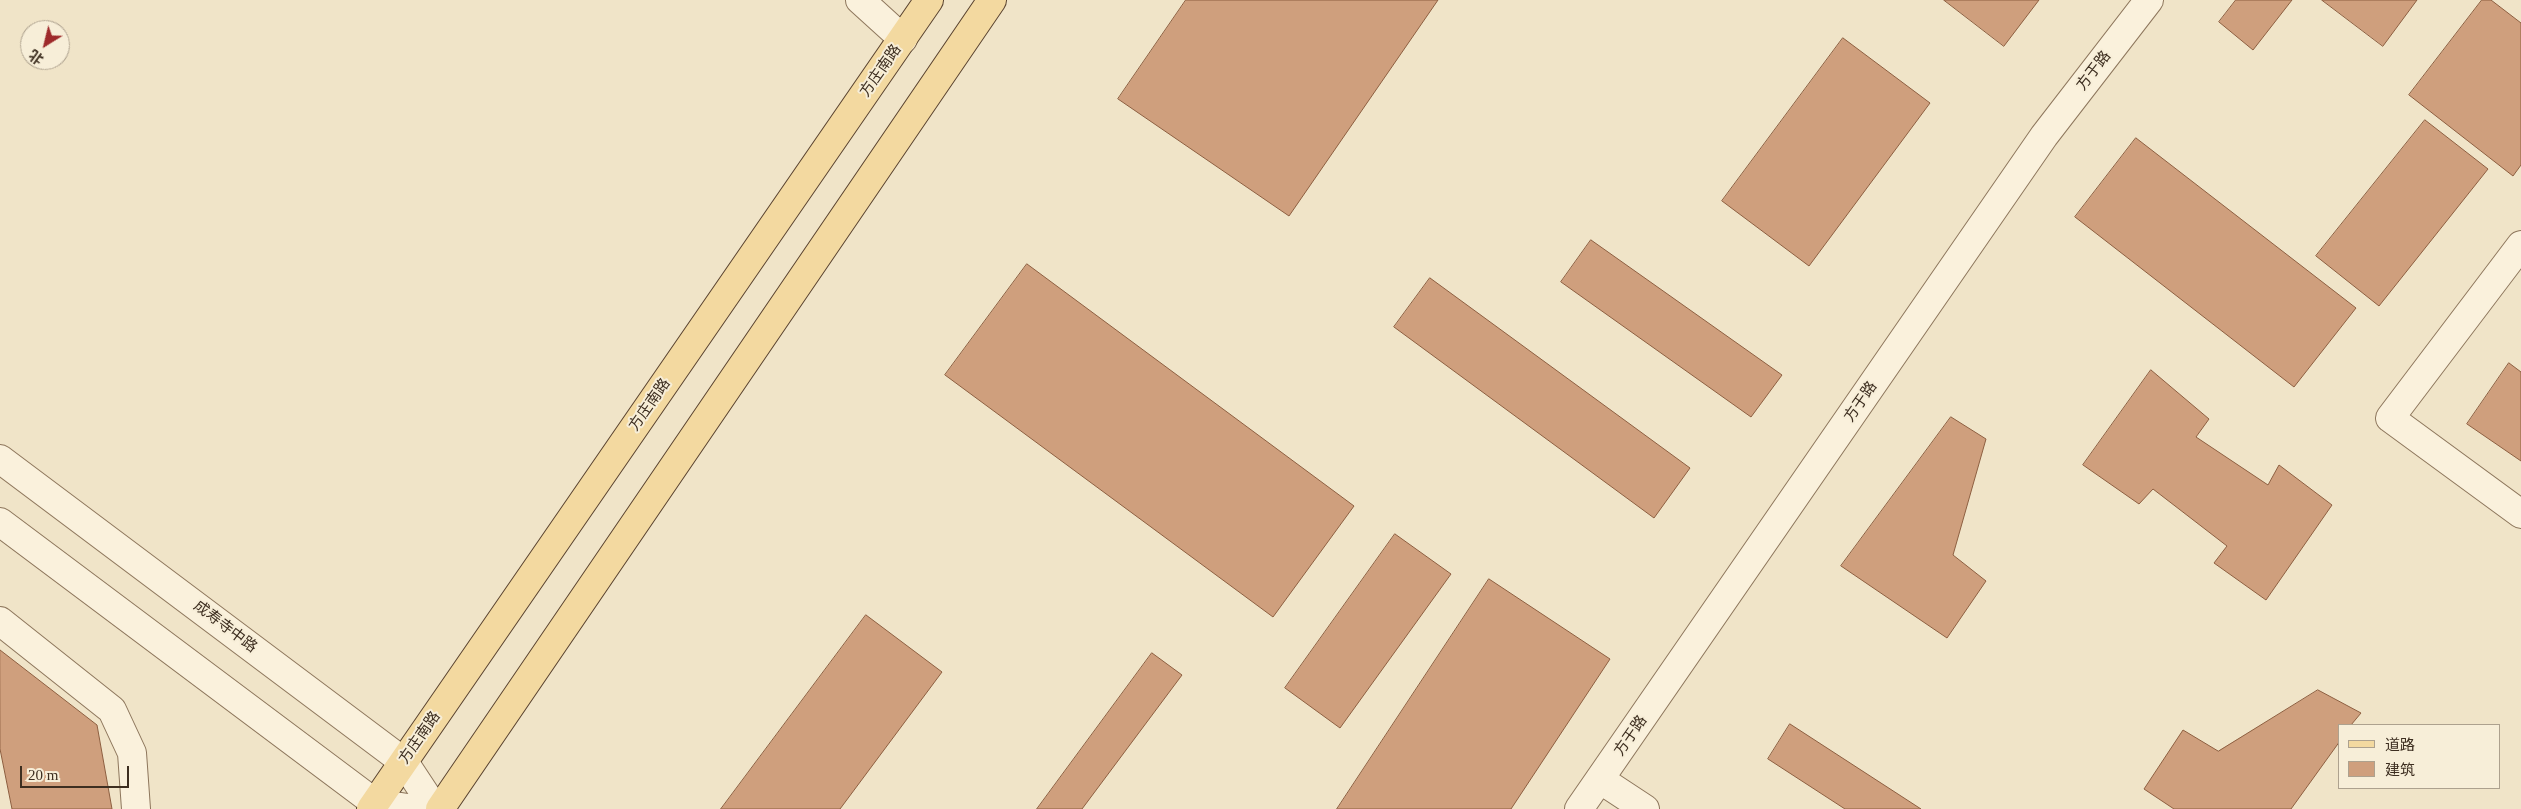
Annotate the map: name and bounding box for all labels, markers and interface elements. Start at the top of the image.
north arrow [20,20,70,70]
street label: 方庄南路 [856,41,906,101]
text: 北 [26,47,47,67]
street label: 方于路 [2073,48,2115,94]
street label: 方庄南路 [625,375,675,435]
street label: 方于路 [1841,378,1881,426]
street label: 成寿寺中路 [190,597,260,657]
street label: 方庄南路 [395,708,445,768]
street label: 方于路 [1611,712,1651,760]
legend [2338,724,2501,789]
text: 道路 [2385,737,2415,753]
scale bar [22,756,131,788]
text: 建筑 [2385,762,2415,778]
text: 20 m [28,767,58,783]

